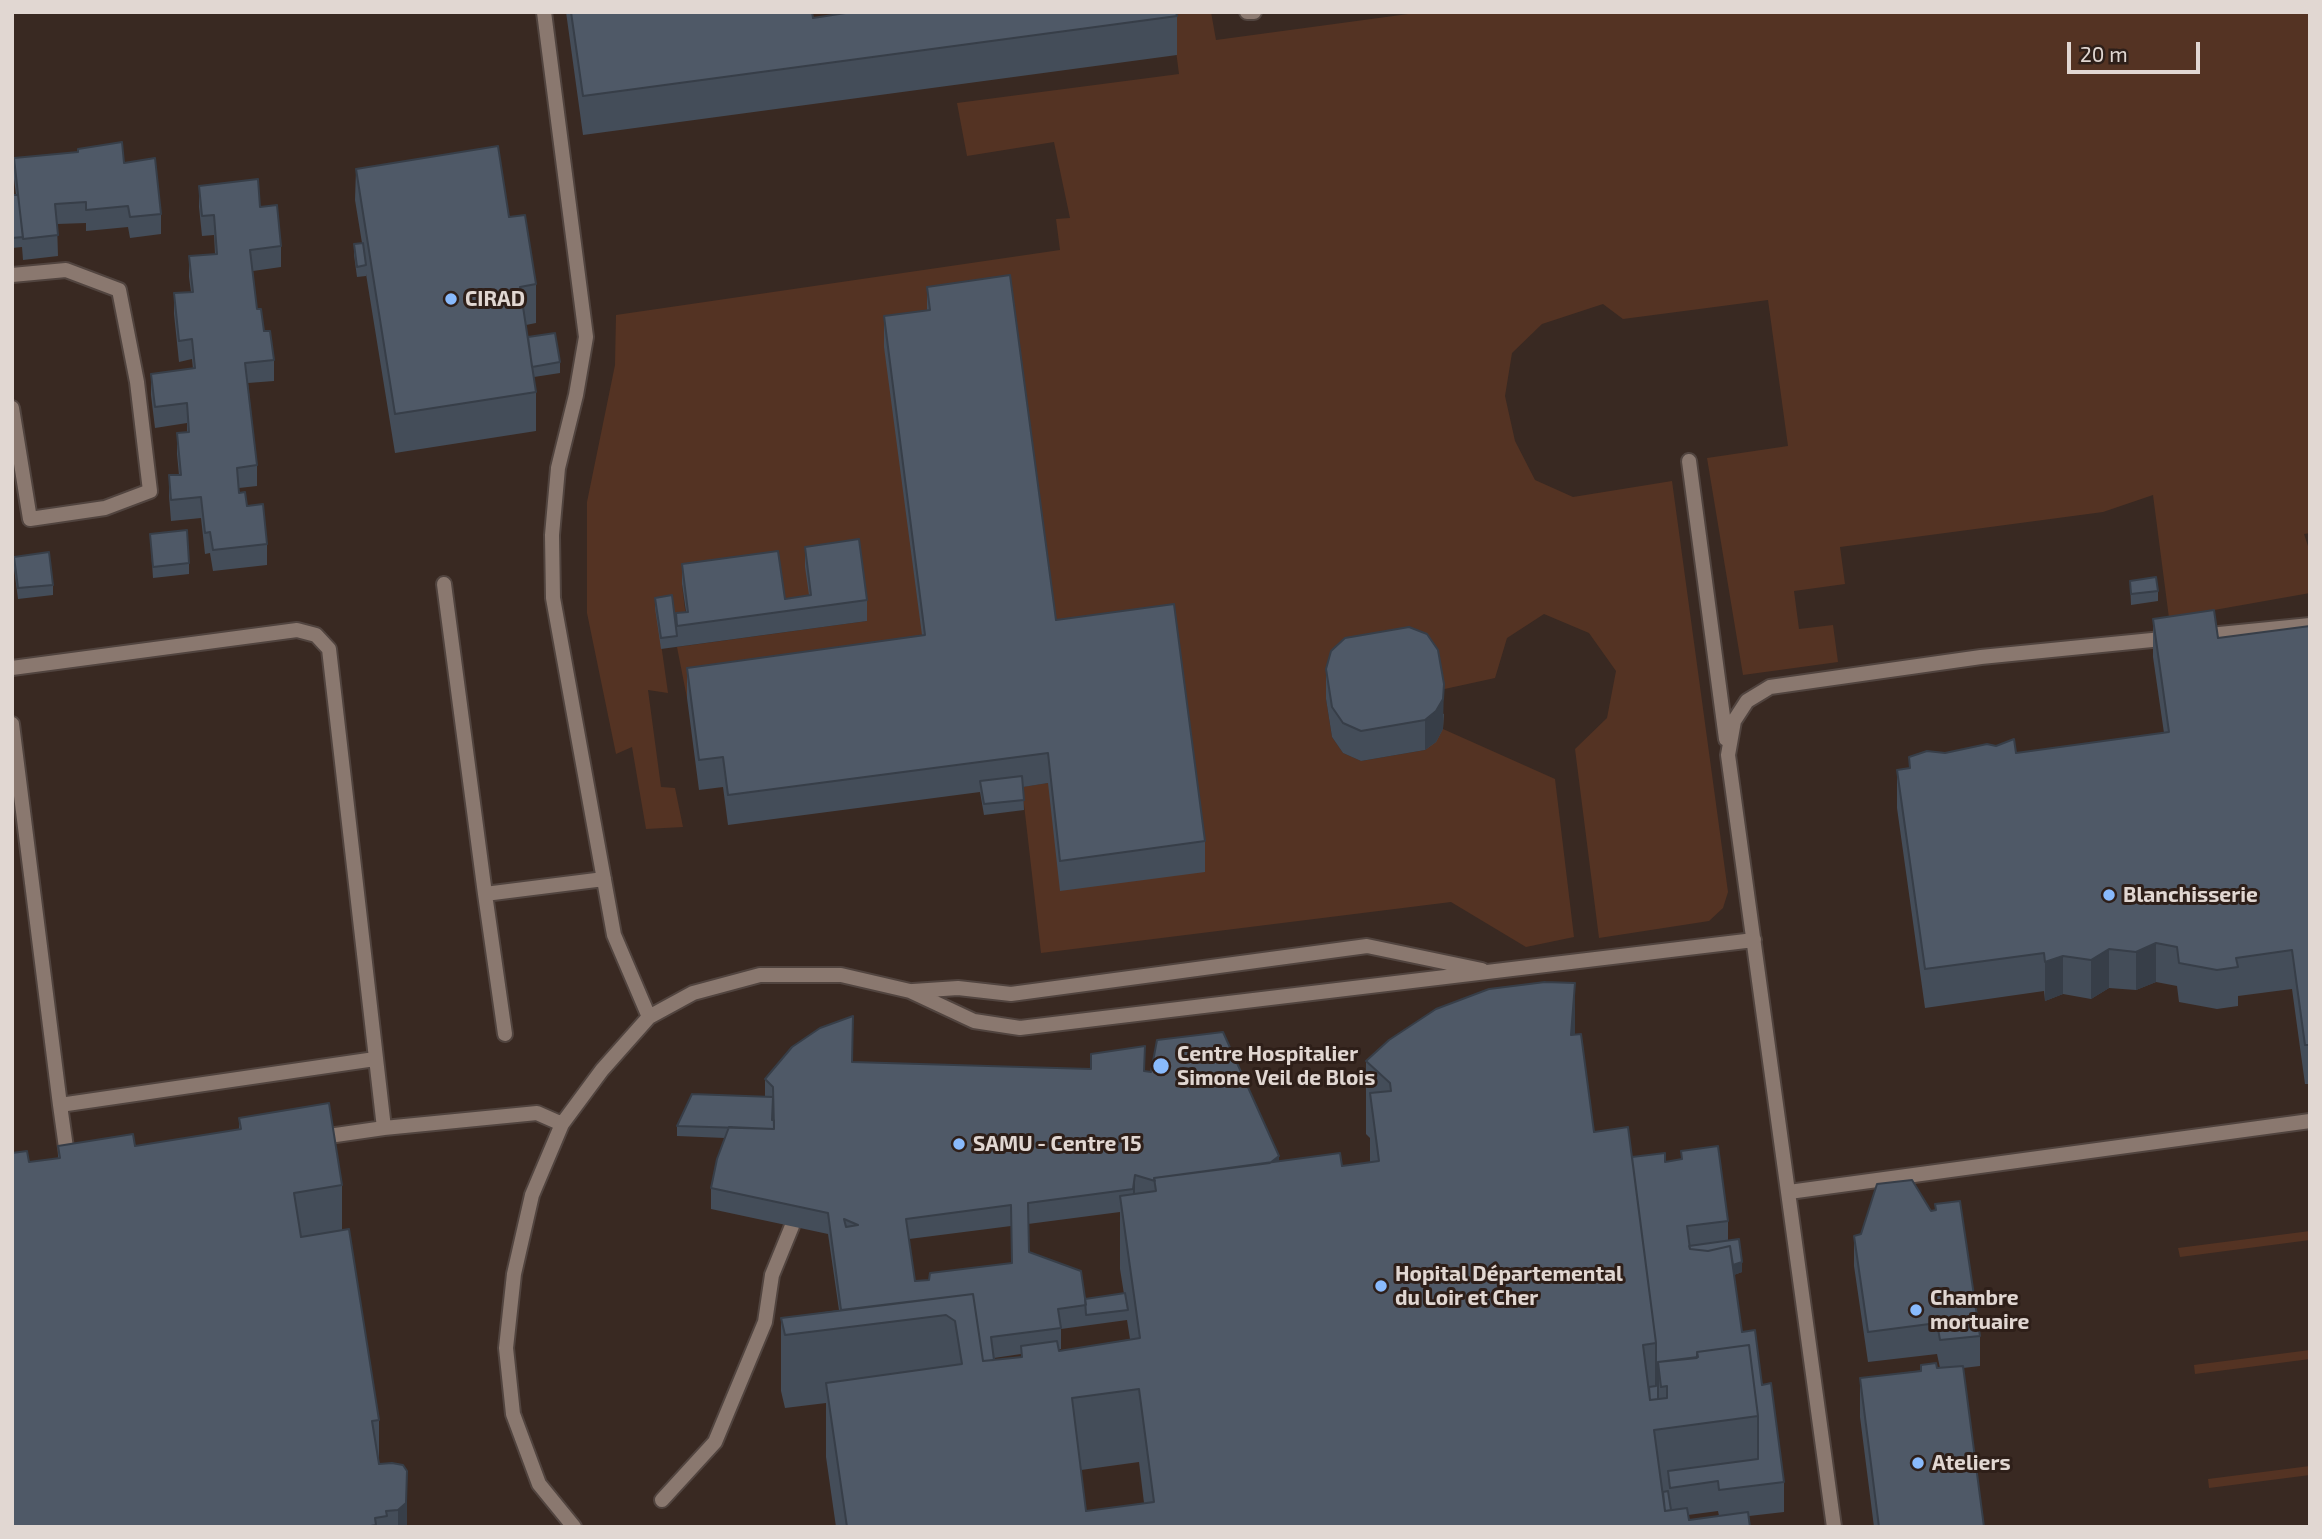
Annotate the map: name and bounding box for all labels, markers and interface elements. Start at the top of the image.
scale bar [2070,28,2203,72]
text: 20 m [2080,41,2128,66]
place label: CIRAD [465,286,525,312]
marker: CIRAD [443,291,459,307]
place label: Blanchisserie [2123,882,2258,908]
marker: Blanchisserie [2101,887,2117,903]
place label: Centre Hospitalier Simone Veil de Blois [1177,1041,1375,1091]
marker: Centre Hospitalier Simone Veil de Blois [1151,1056,1171,1076]
place label: SAMU - Centre 15 [973,1131,1142,1157]
marker: SAMU - Centre 15 [951,1136,967,1152]
place label: Hopital Départemental du Loir et Cher [1395,1261,1623,1311]
marker: Hopital Départemental du Loir et Cher [1373,1278,1389,1294]
place label: Chambre mortuaire [1930,1285,2029,1335]
marker: Chambre mortuaire [1908,1302,1924,1318]
place label: Ateliers [1932,1450,2011,1476]
marker: Ateliers [1910,1455,1926,1471]

